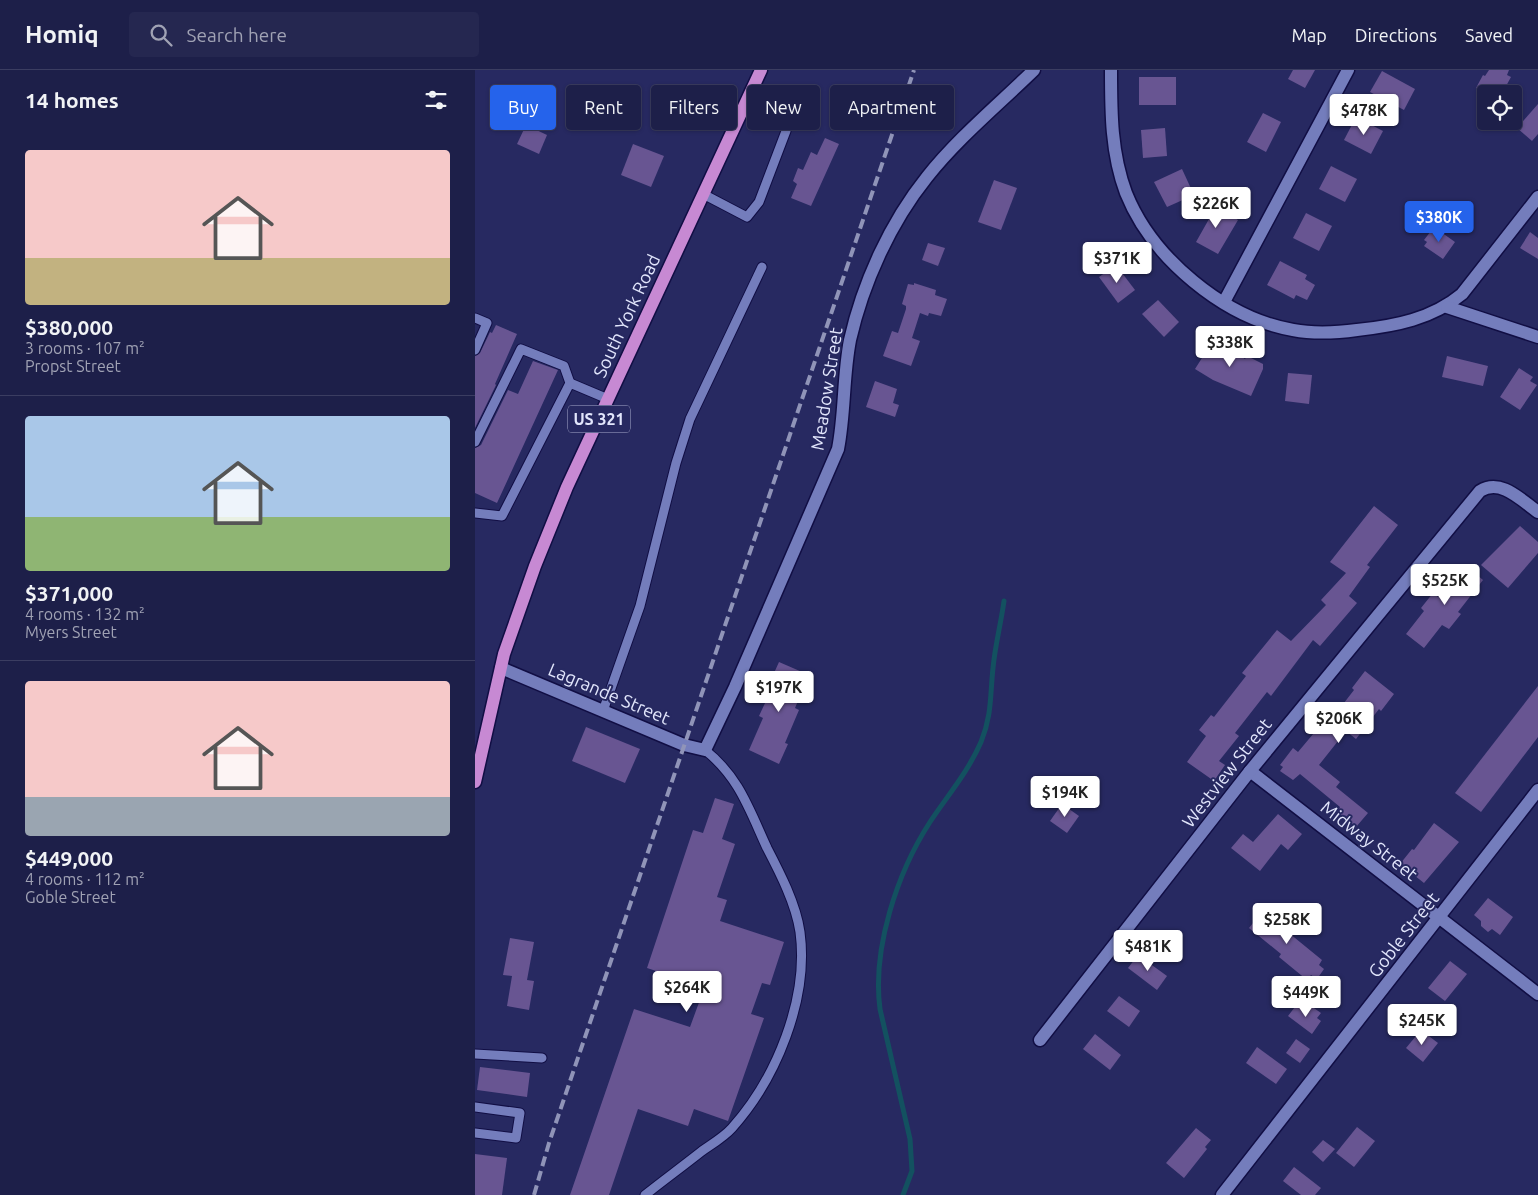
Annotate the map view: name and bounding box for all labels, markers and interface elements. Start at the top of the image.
search box [129,12,479,57]
text: Homiq [25,21,99,48]
icon: search [147,21,175,49]
text: Search here [187,24,287,46]
text: Map [1291,25,1327,45]
text: Directions [1355,25,1437,45]
text: Saved [1465,25,1513,45]
chip: Buy [490,85,556,130]
chip: Rent [566,85,641,130]
chip: Filters [651,85,737,130]
chip: New [747,85,820,130]
chip: Apartment [830,85,954,130]
map controls [1477,85,1522,130]
button: locate [1477,85,1522,130]
icon: filters [422,86,450,114]
text: 14 homes [25,88,119,112]
pin: $478K [1329,93,1399,136]
text: $478K [1341,101,1387,119]
icon: home [193,183,283,273]
pin: $226K [1181,186,1251,229]
text: $226K [1193,194,1239,212]
pin: $380K [1404,200,1474,243]
text: $380K [1416,208,1462,226]
pin: $371K [1082,242,1152,284]
text: $371K [1094,249,1140,267]
street label: South York Road [589,251,663,380]
text: $380,000 [25,315,113,339]
street label: Meadow Street [806,326,846,452]
pin: $338K [1195,326,1265,368]
text: $338K [1207,333,1253,351]
text: 3 rooms · 107 m² [25,339,145,357]
text: Propst Street [25,357,121,375]
road number: US 321 [568,406,630,432]
icon: home [193,448,283,538]
pin: $525K [1410,564,1480,606]
text: $525K [1422,571,1468,589]
text: $371,000 [25,581,113,605]
text: 4 rooms · 132 m² [25,605,145,623]
text: Myers Street [25,623,117,641]
street label: Lagrande Street [546,658,673,728]
pin: $197K [744,670,814,713]
text: $197K [756,678,802,696]
pin: $206K [1304,702,1374,744]
text: $206K [1316,709,1362,727]
icon: home [193,713,283,803]
street label: Westview Street [1177,714,1275,831]
pin: $194K [1030,776,1100,818]
text: $194K [1042,783,1088,801]
street label: Midway Street [1317,796,1422,884]
text: $449,000 [25,846,113,870]
text: 4 rooms · 112 m² [25,870,145,888]
text: Goble Street [25,888,116,906]
street label: Goble Street [1364,888,1443,981]
pin: $258K [1252,902,1322,945]
text: $258K [1264,910,1310,928]
pin: $481K [1113,930,1183,972]
text: $481K [1125,937,1171,955]
pin: $264K [652,970,722,1013]
pin: $449K [1271,976,1341,1018]
text: $264K [664,978,710,996]
text: $449K [1283,983,1329,1001]
pin: $245K [1387,1004,1457,1046]
text: $245K [1399,1011,1445,1029]

